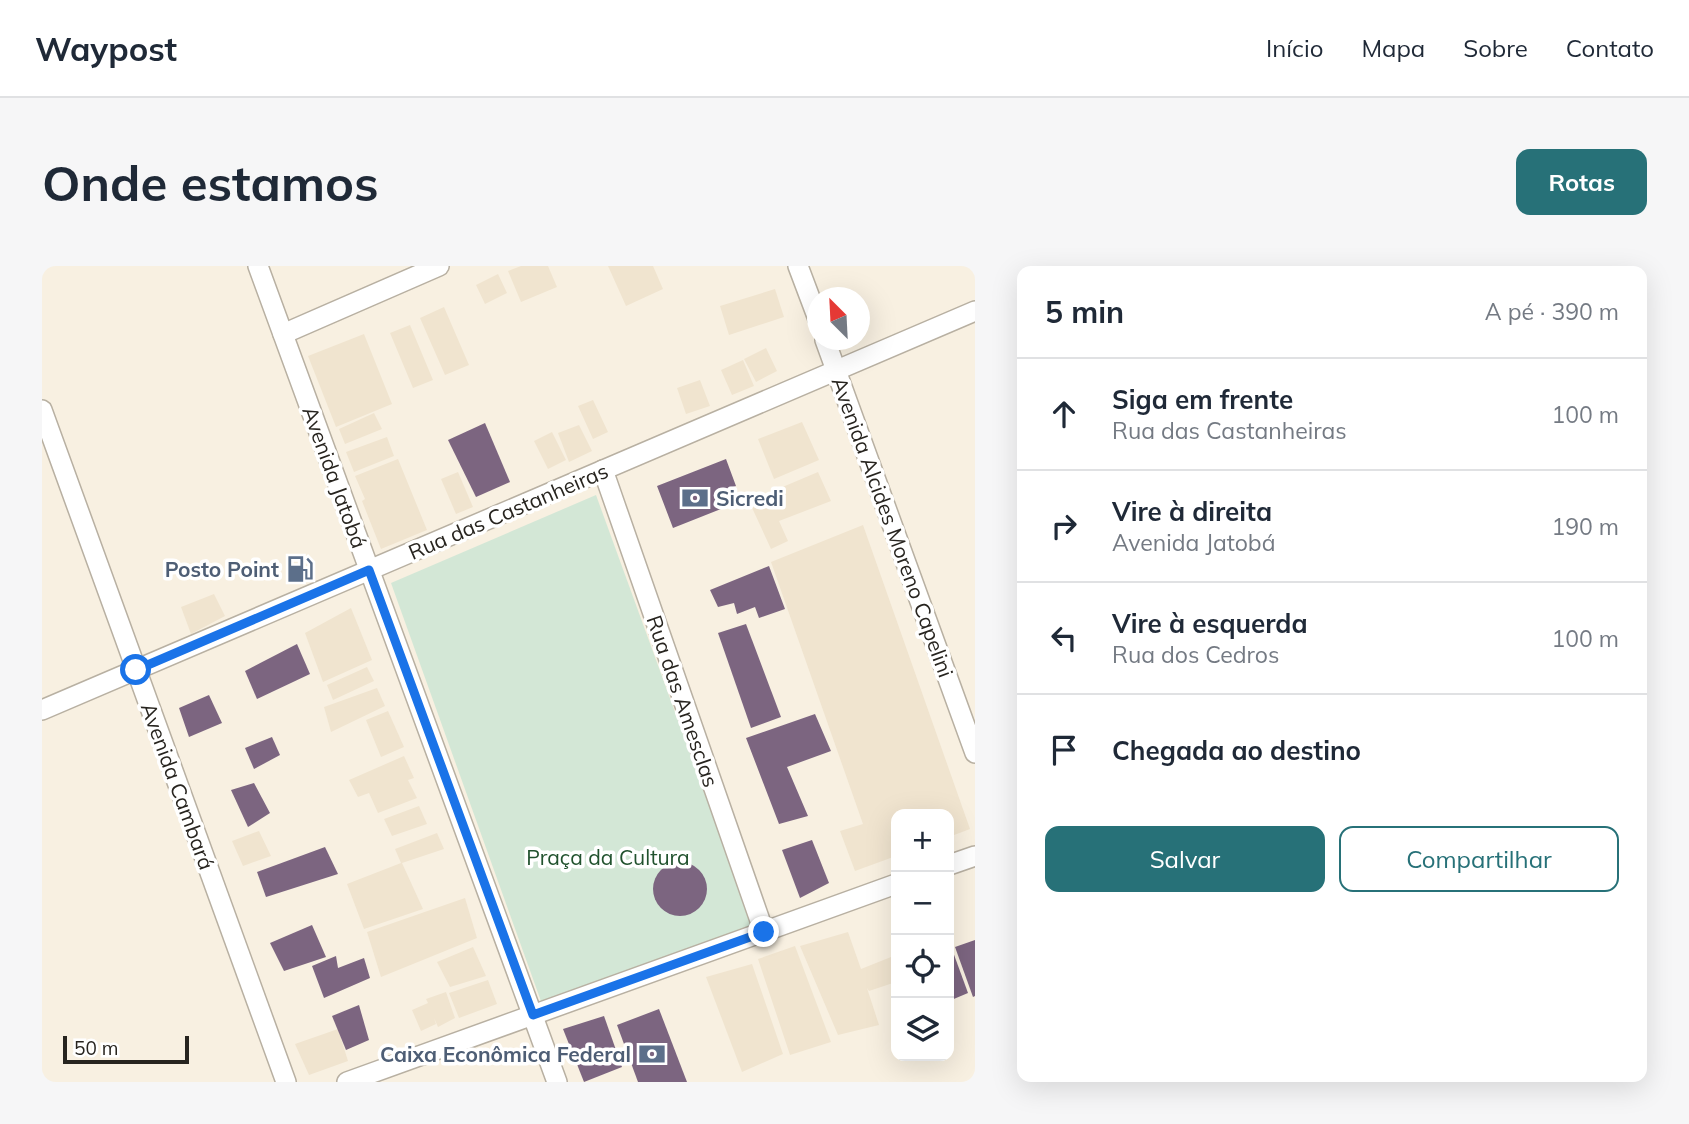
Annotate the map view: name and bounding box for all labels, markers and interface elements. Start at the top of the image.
text: Waypost [35,28,177,69]
text: Início [1266,33,1323,63]
text: Mapa [1361,33,1425,63]
text: Sobre [1463,33,1528,63]
text: Contato [1566,33,1654,63]
button: Rotas [1516,149,1647,215]
text: Onde estamos [42,152,378,213]
north arrow [807,287,870,350]
text: 5 min [1045,293,1124,331]
text: A pé · 390 m [1485,297,1619,326]
street label: Avenida Alcides Moreno Capelini [826,373,960,681]
text: Siga em frente [1112,383,1293,416]
icon: ahead [1045,395,1083,433]
text: 100 m [1551,400,1619,429]
street label: Avenida Jatobá [297,402,373,552]
text: Rua das Castanheiras [1112,416,1347,445]
street label: Rua das Castanheiras [404,457,612,565]
bank icon: Sicredi [680,483,710,513]
place label: Sicredi [716,485,784,511]
text: Vire à direita [1112,495,1272,528]
icon: right [1045,507,1083,545]
text: 190 m [1551,512,1619,541]
text: Avenida Jatobá [1112,528,1275,557]
fuel station icon: Posto Point [285,554,315,584]
place label: Posto Point [165,556,279,582]
text: Vire à esquerda [1112,607,1308,640]
street label: Rua das Amesclas [641,612,725,790]
icon: left [1045,619,1083,657]
text: 100 m [1551,624,1619,653]
text: Rua dos Cedros [1112,640,1279,669]
route start [120,654,151,685]
street label: Avenida Cambará [136,699,220,873]
icon: arrive [1045,731,1083,769]
text: Chegada ao destino [1112,734,1361,767]
map controls [891,809,954,1061]
button: + [891,809,954,872]
button: Salvar [1045,826,1325,892]
button: Compartilhar [1339,826,1619,892]
park label: Praça da Cultura [526,844,690,870]
button: − [891,872,954,935]
route end [748,916,779,947]
button: locate [891,935,954,998]
button: layers [891,998,954,1061]
scale bar [63,1033,189,1065]
text: 50 m [74,1036,118,1060]
bank icon: Caixa Econômica Federal [637,1039,667,1069]
place label: Caixa Econômica Federal [380,1041,631,1067]

